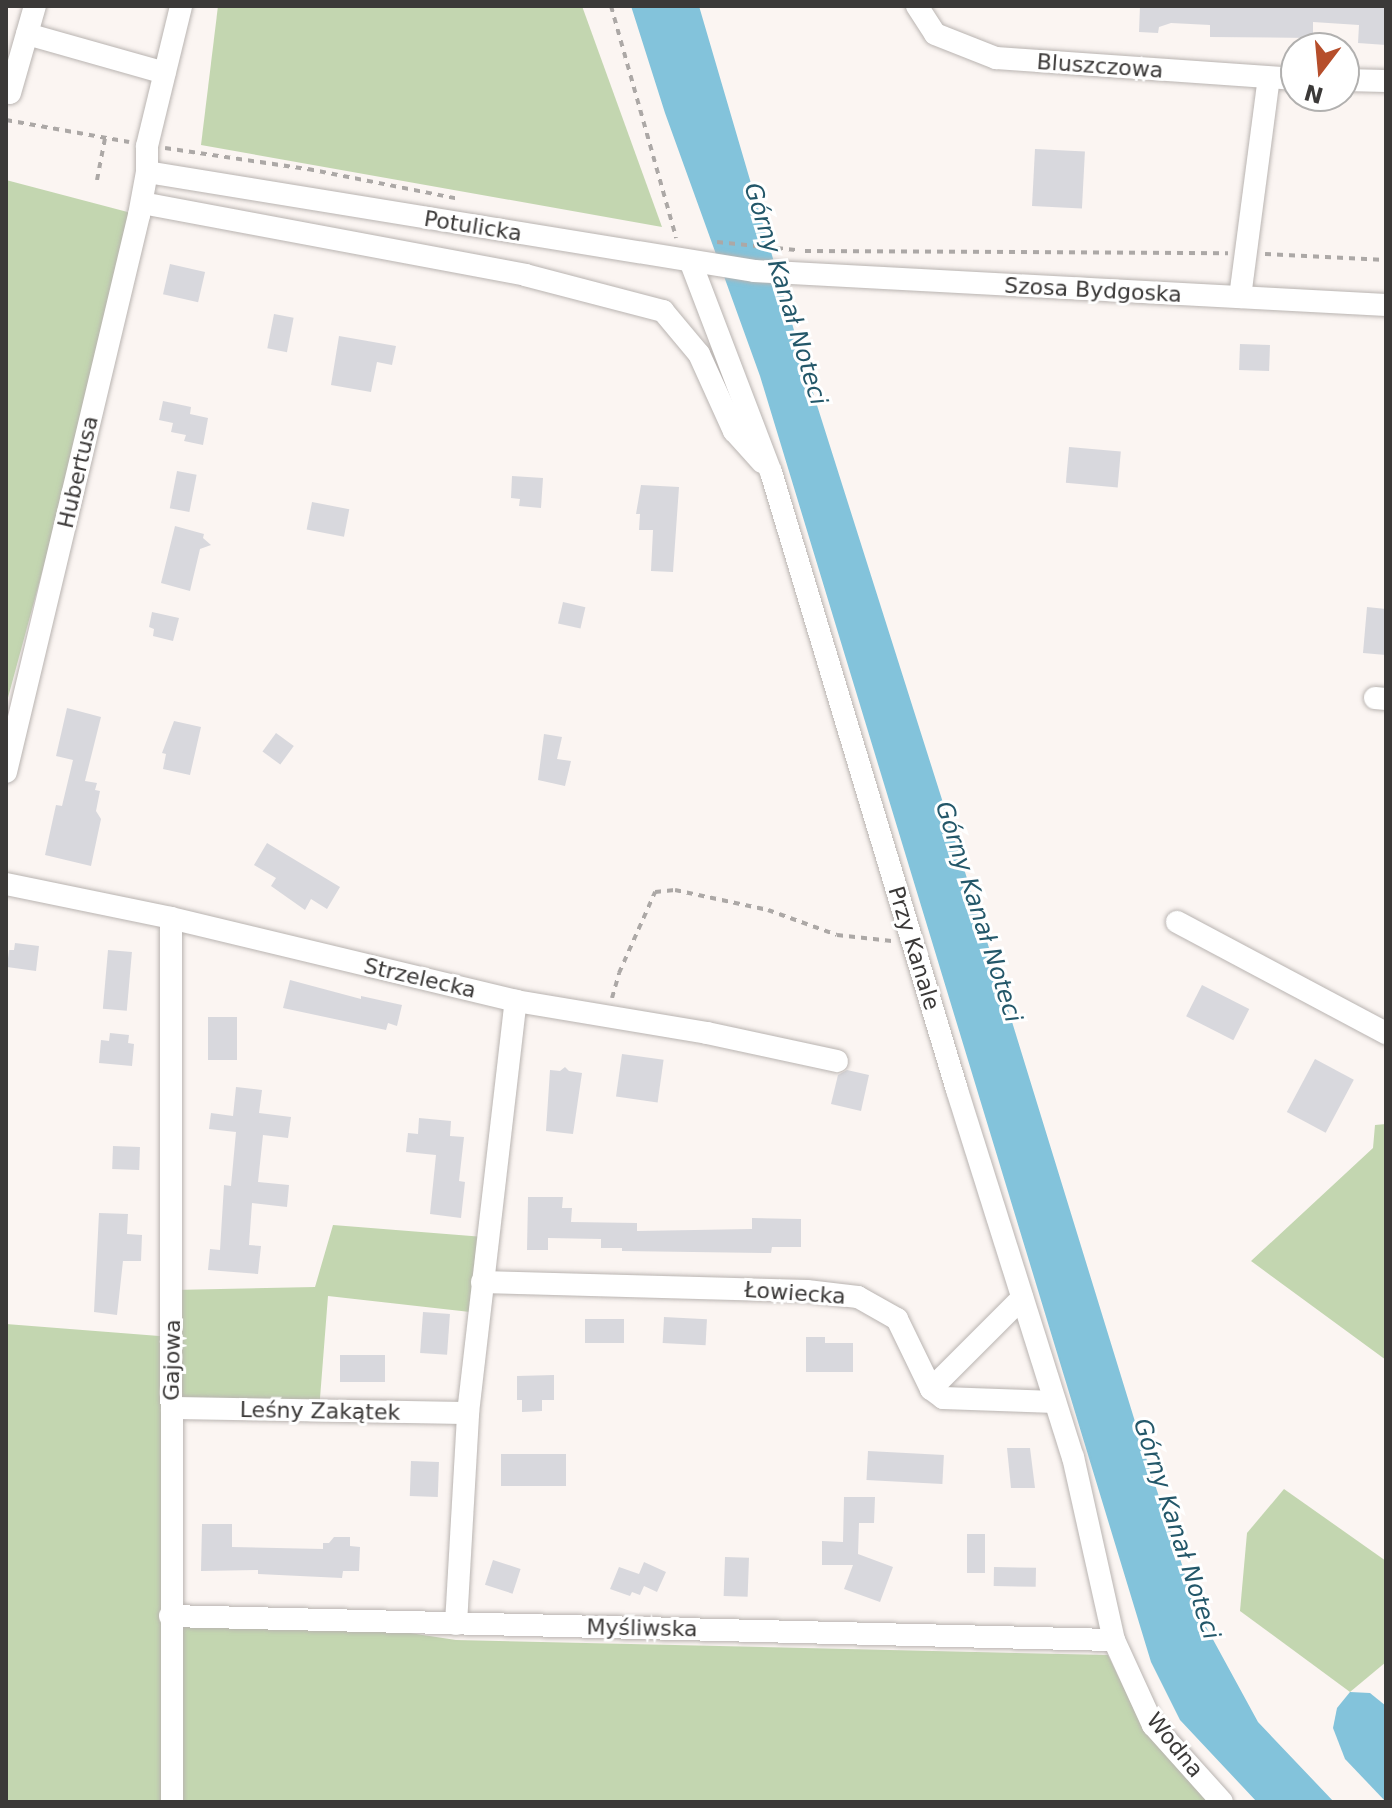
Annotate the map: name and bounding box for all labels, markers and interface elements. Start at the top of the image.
north arrow [1280,32,1360,112]
street label: Bluszczowa [1036,48,1164,84]
text: N [1302,79,1326,108]
water label: Górny Kanał Noteci [737,179,833,409]
street label: Potulicka [422,205,524,247]
street label: Szosa Bydgoska [1004,272,1182,308]
street label: Hubertusa [52,413,104,531]
water label: Górny Kanał Noteci [929,798,1027,1026]
street label: Przy Kanale [883,883,945,1013]
street label: Strzelecka [361,952,479,1004]
street label: Łowiecka [744,1276,846,1310]
street label: Gajowa [158,1319,186,1401]
street label: Leśny Zakątek [240,1396,400,1426]
water label: Górny Kanał Noteci [1127,1415,1225,1643]
street label: Myśliwska [586,1614,698,1642]
street label: Wodna [1141,1707,1209,1783]

